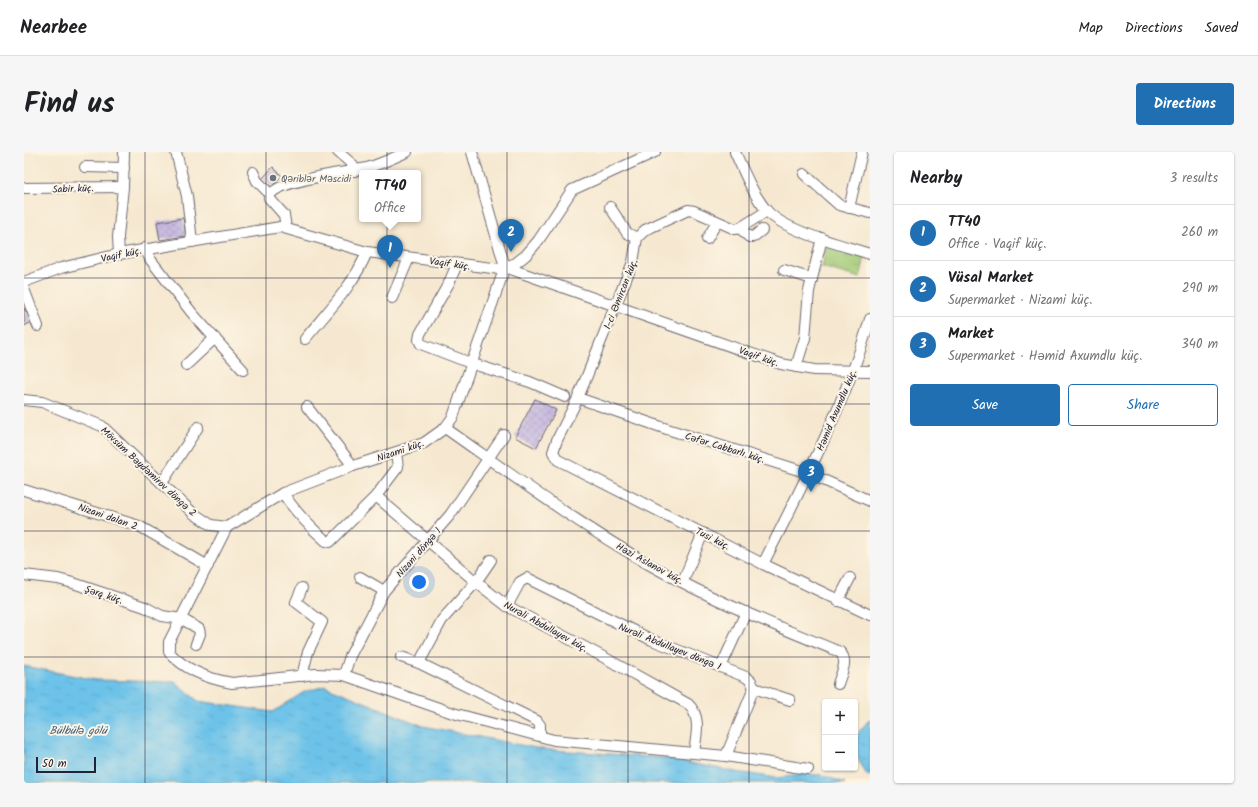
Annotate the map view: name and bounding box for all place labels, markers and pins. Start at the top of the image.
place label: Qəriblər Məscidi [281,171,352,187]
marker: Qəriblər Məscidi [268,173,278,183]
pin: 2 [498,219,524,252]
pin: 1 [377,235,403,268]
pin: 3 [798,459,824,492]

